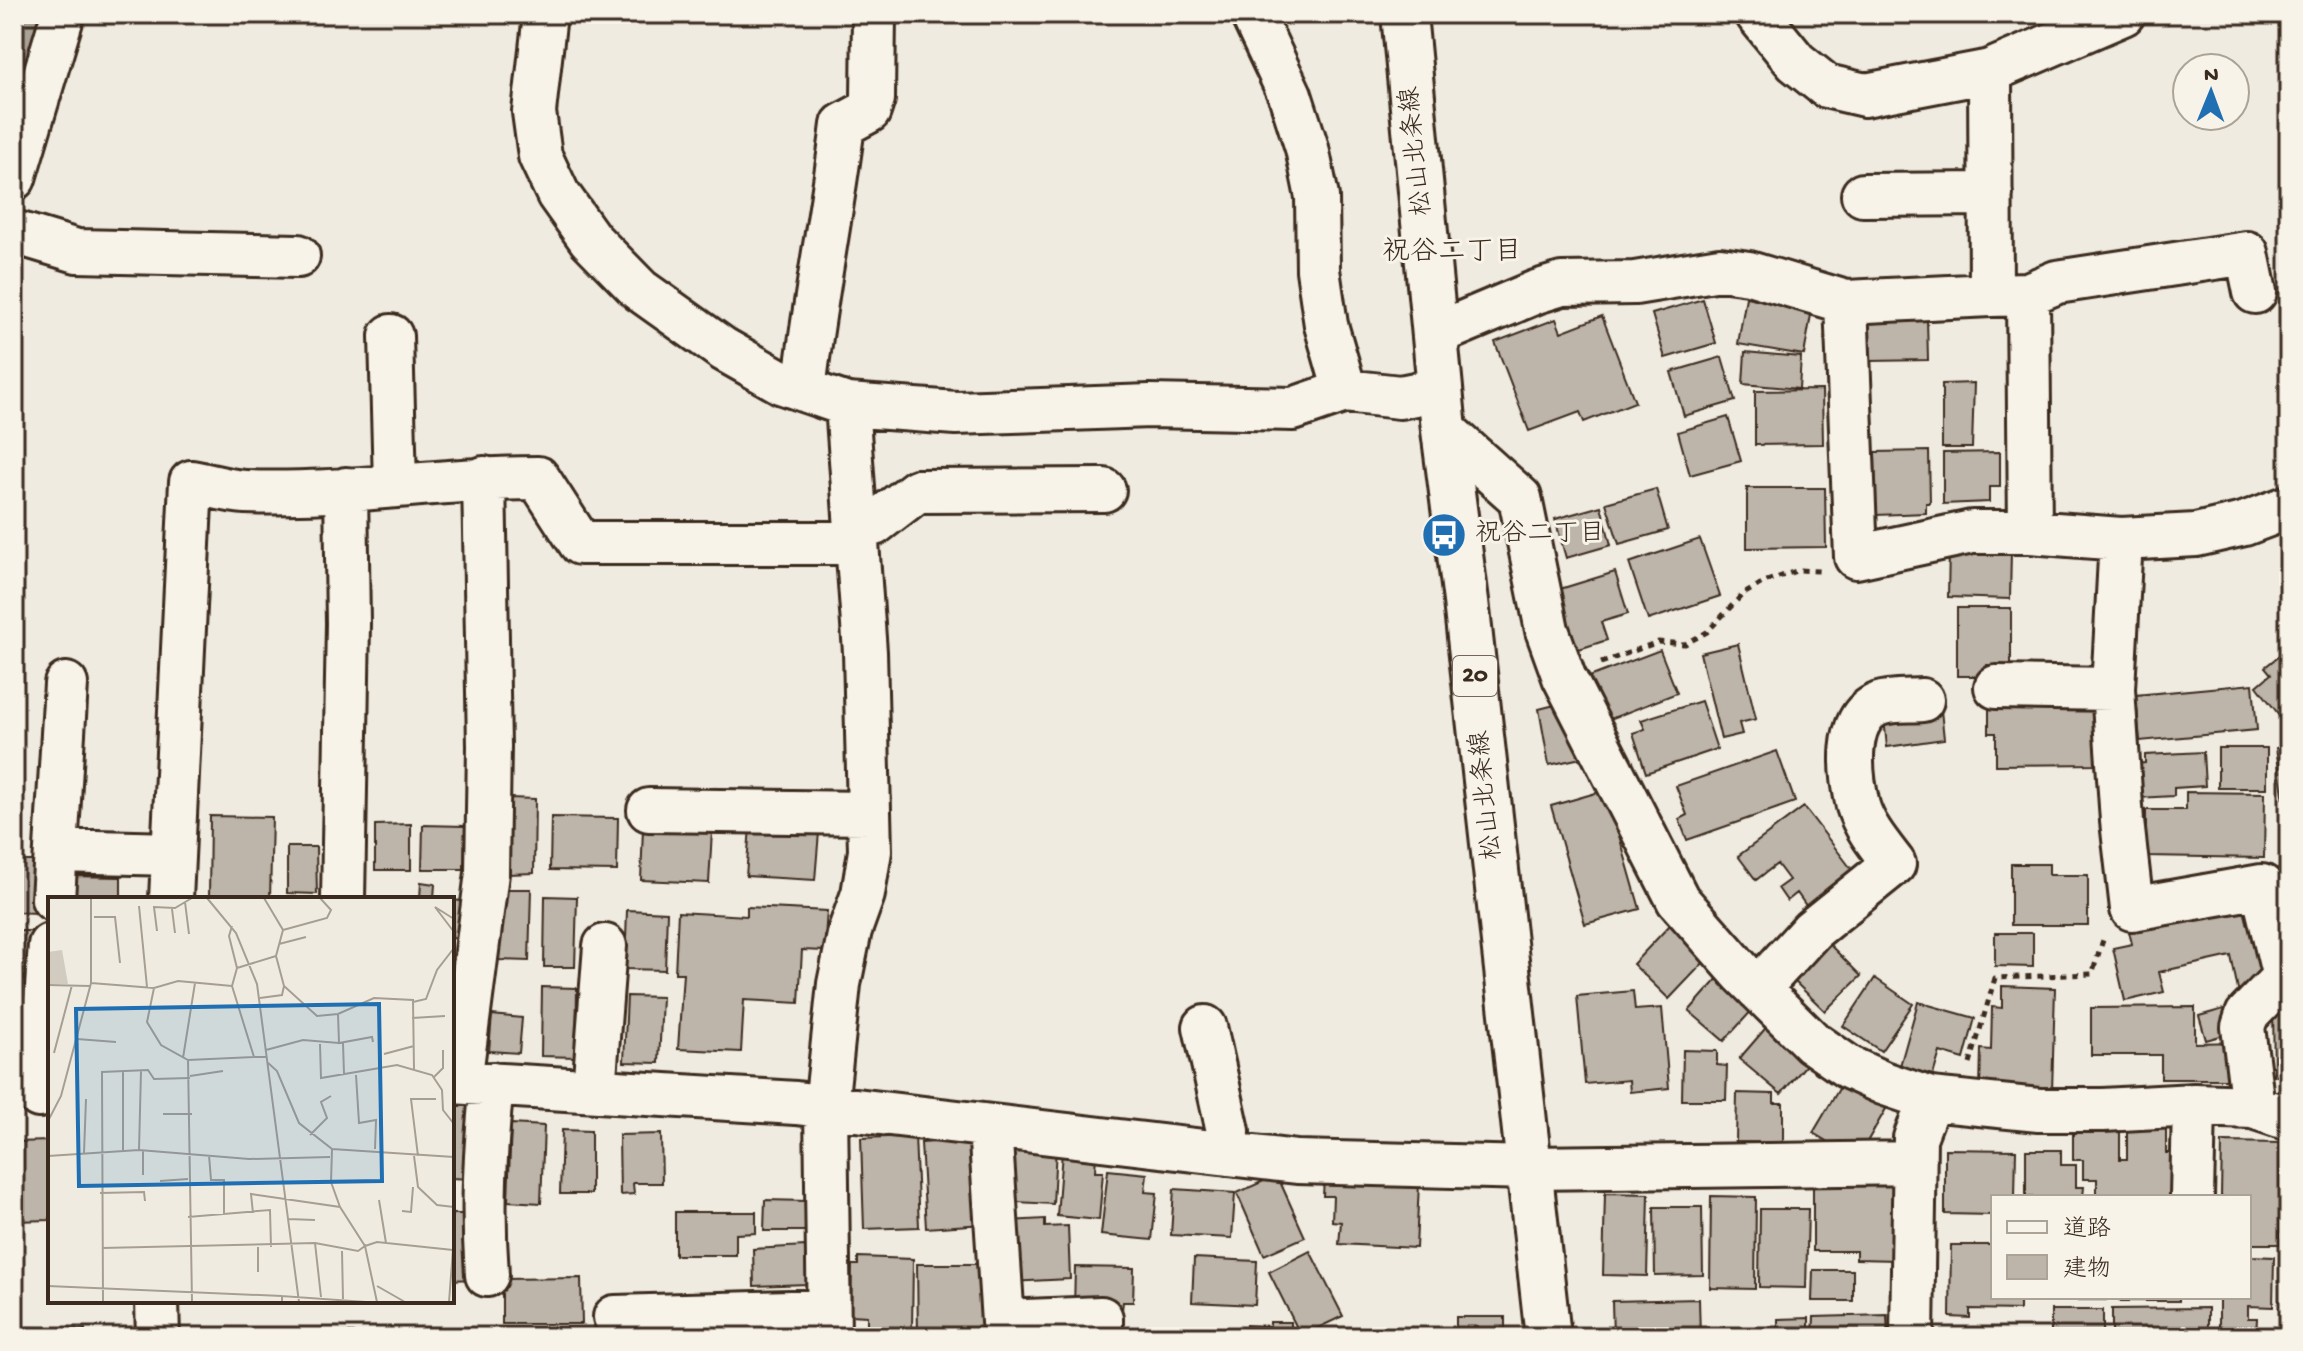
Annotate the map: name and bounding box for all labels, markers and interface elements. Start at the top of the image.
north arrow [2171,52,2251,132]
text: N [2204,63,2219,89]
street label: 松山北条線 [1395,85,1440,217]
district label: 祝谷二丁目 [1382,237,1522,270]
bus stop icon: 祝谷二丁目 [1420,511,1468,559]
place label: 祝谷二丁目 [1475,519,1605,551]
road number: 20 [1453,656,1497,696]
street label: 松山北条線 [1465,729,1510,861]
inset map [48,897,454,1303]
legend [1991,1195,2251,1299]
text: 道路 [2063,1215,2111,1245]
text: 建物 [2063,1255,2111,1285]

